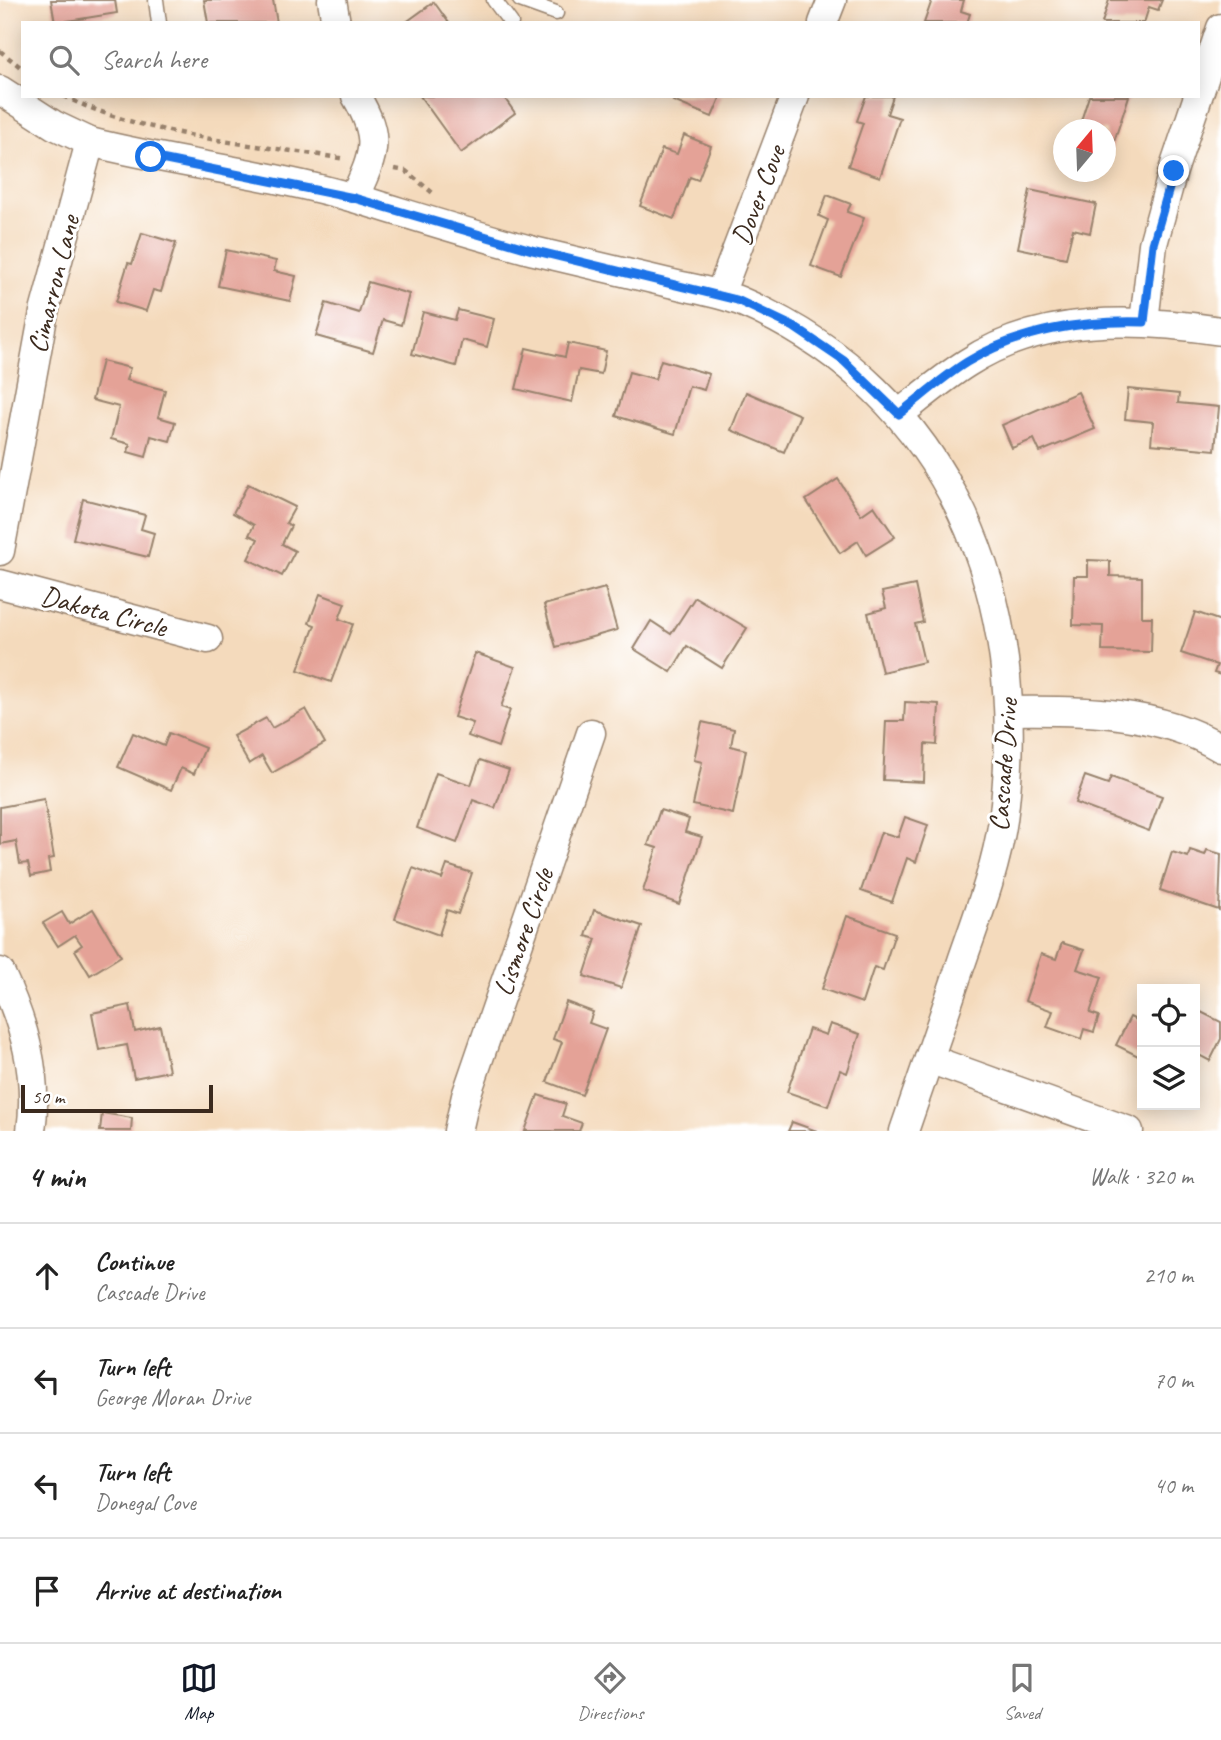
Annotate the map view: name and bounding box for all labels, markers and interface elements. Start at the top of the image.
search box [21,21,1200,98]
icon: search [45,41,83,79]
text: Search here [101,43,207,76]
north arrow [1053,119,1116,182]
street label: Dover Cove [723,139,794,250]
route start [135,141,166,172]
route end [1158,155,1189,186]
street label: Cimarron Lane [19,210,87,356]
street label: Dakota Circle [37,577,172,645]
street label: Cascade Drive [981,695,1025,833]
street label: Lismore Circle [485,862,562,1000]
map controls [1137,984,1200,1110]
button: locate [1137,984,1200,1047]
button: layers [1137,1047,1200,1110]
scale bar [21,1082,214,1114]
text: 50 m [32,1085,64,1109]
text: 4 min [28,1158,85,1196]
text: Walk · 320 m [1089,1162,1193,1191]
text: Continue [95,1245,173,1278]
icon: ahead [28,1257,66,1295]
text: 210 m [1144,1261,1193,1290]
text: Cascade Drive [95,1278,204,1307]
text: Turn left [95,1350,170,1383]
icon: left [28,1362,66,1400]
text: 70 m [1154,1366,1193,1395]
text: George Moran Drive [95,1383,250,1412]
text: Turn left [95,1455,170,1488]
icon: left [28,1467,66,1505]
text: 40 m [1154,1471,1193,1500]
text: Donegal Cove [95,1488,196,1517]
icon: arrive [28,1572,66,1610]
text: Arrive at destination [95,1574,281,1607]
tab: Map [180,1659,218,1725]
tab: Directions [577,1659,644,1725]
tab: Saved [1003,1659,1041,1725]

